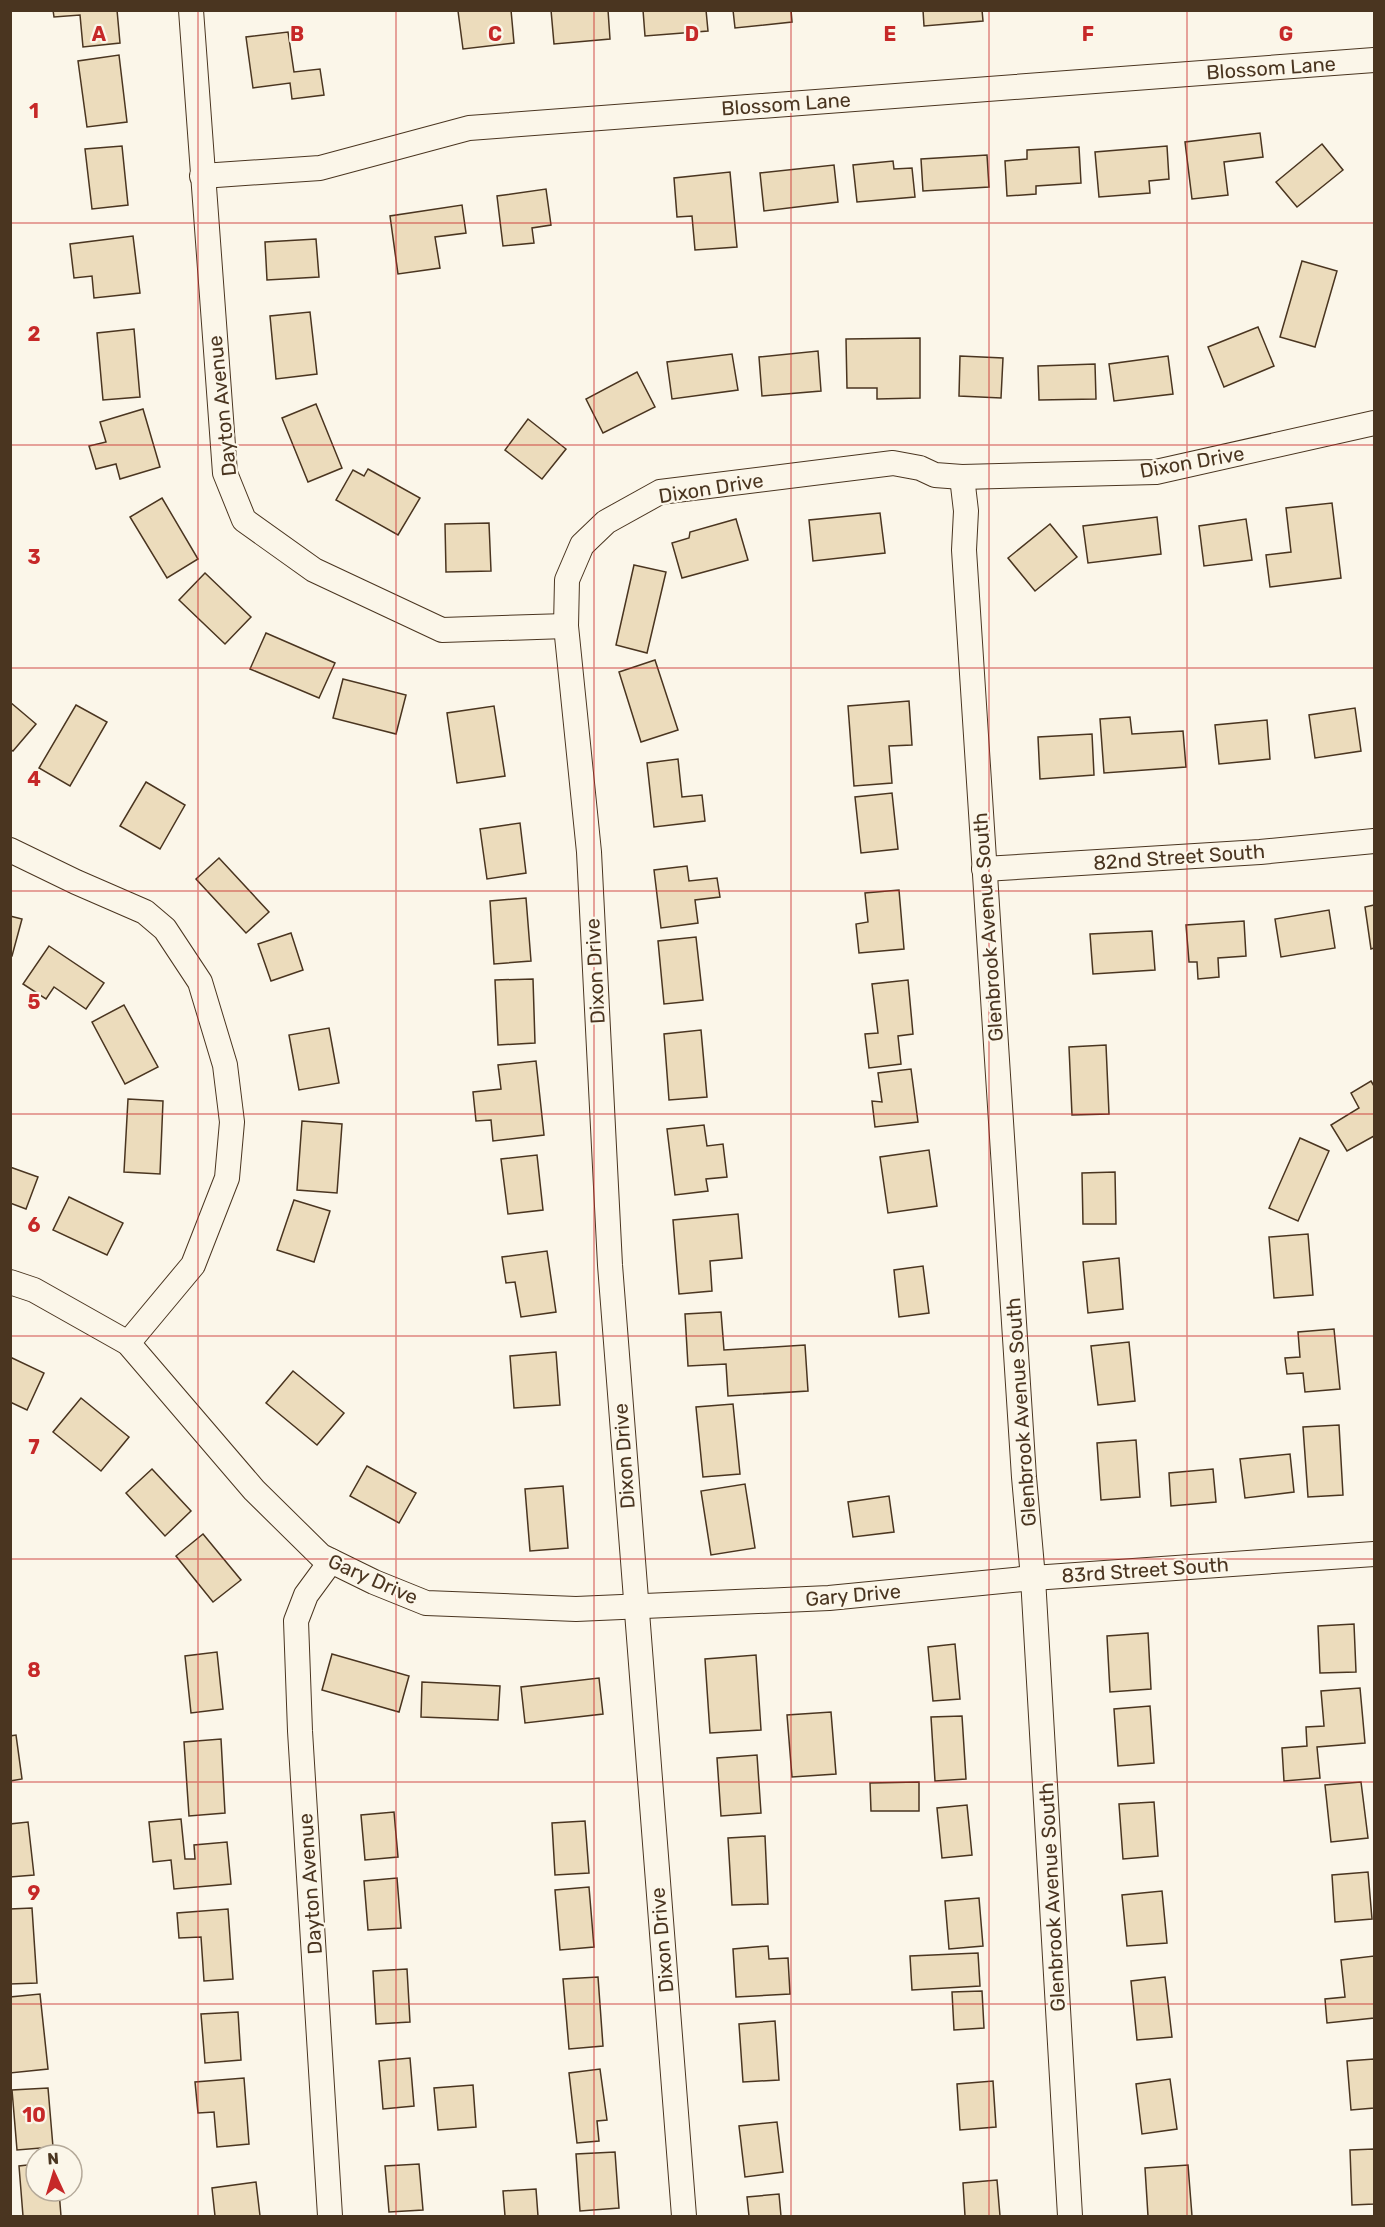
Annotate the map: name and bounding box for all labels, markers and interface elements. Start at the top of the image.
text: A [92,22,107,46]
text: B [290,22,304,46]
text: C [488,22,502,46]
text: D [685,22,699,46]
text: E [884,22,896,46]
text: F [1082,22,1094,46]
text: G [1279,22,1293,46]
street label: Blossom Lane [1205,51,1337,85]
street label: Blossom Lane [720,87,852,121]
text: 1 [29,99,39,123]
text: 2 [28,322,41,346]
street label: Dayton Avenue [203,334,241,478]
street label: Dixon Drive [1138,441,1246,483]
street label: Dixon Drive [657,468,765,508]
text: 3 [27,545,41,569]
text: 4 [27,767,41,791]
street label: Glenbrook Avenue South [968,812,1008,1042]
street label: 82nd Street South [1092,839,1266,875]
street label: Dixon Drive [580,918,610,1024]
text: 5 [28,990,41,1014]
text: 6 [27,1213,41,1237]
street label: Glenbrook Avenue South [1001,1297,1041,1527]
street label: Dixon Drive [608,1402,640,1510]
text: 7 [28,1435,40,1459]
street label: Gary Drive [324,1549,422,1609]
street label: 83rd Street South [1061,1552,1229,1588]
street label: Gary Drive [804,1579,902,1611]
text: 8 [27,1658,41,1682]
street label: Glenbrook Avenue South [1034,1782,1070,2012]
street label: Dayton Avenue [293,1813,327,1955]
text: 9 [28,1881,41,1905]
street label: Dixon Drive [645,1886,679,1994]
text: 10 [22,2103,46,2127]
north arrow [24,2143,84,2203]
text: N [47,2149,59,2168]

